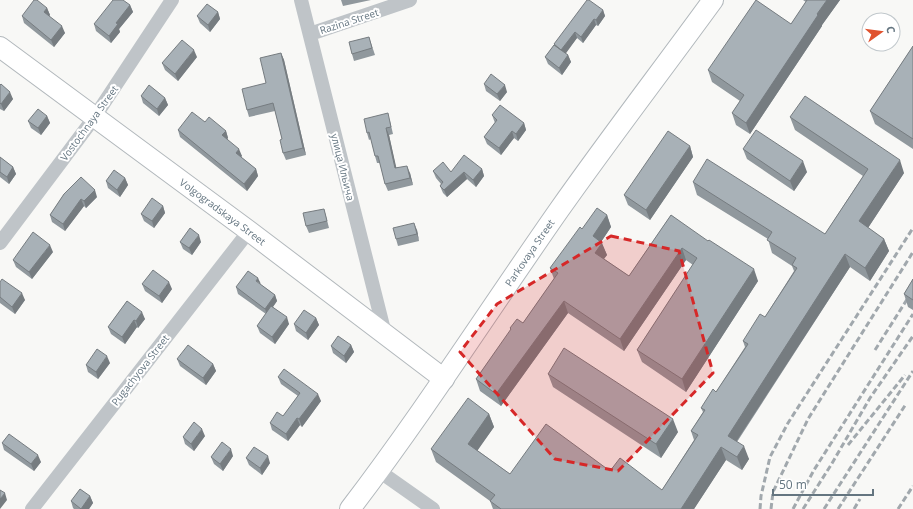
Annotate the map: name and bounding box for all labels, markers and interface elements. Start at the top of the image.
street label: Razina Street [318,5,381,37]
north arrow [861,12,901,52]
text: С [883,24,899,35]
street label: Vostochnaya Street [57,82,121,164]
street label: улица Ильича [328,132,358,202]
street label: Volgogradskaya Street [177,175,269,249]
street label: Parkovaya Street [502,216,558,289]
street label: Pugachyova Street [108,331,172,408]
scale bar [773,471,873,497]
text: 50 m [779,476,807,493]

